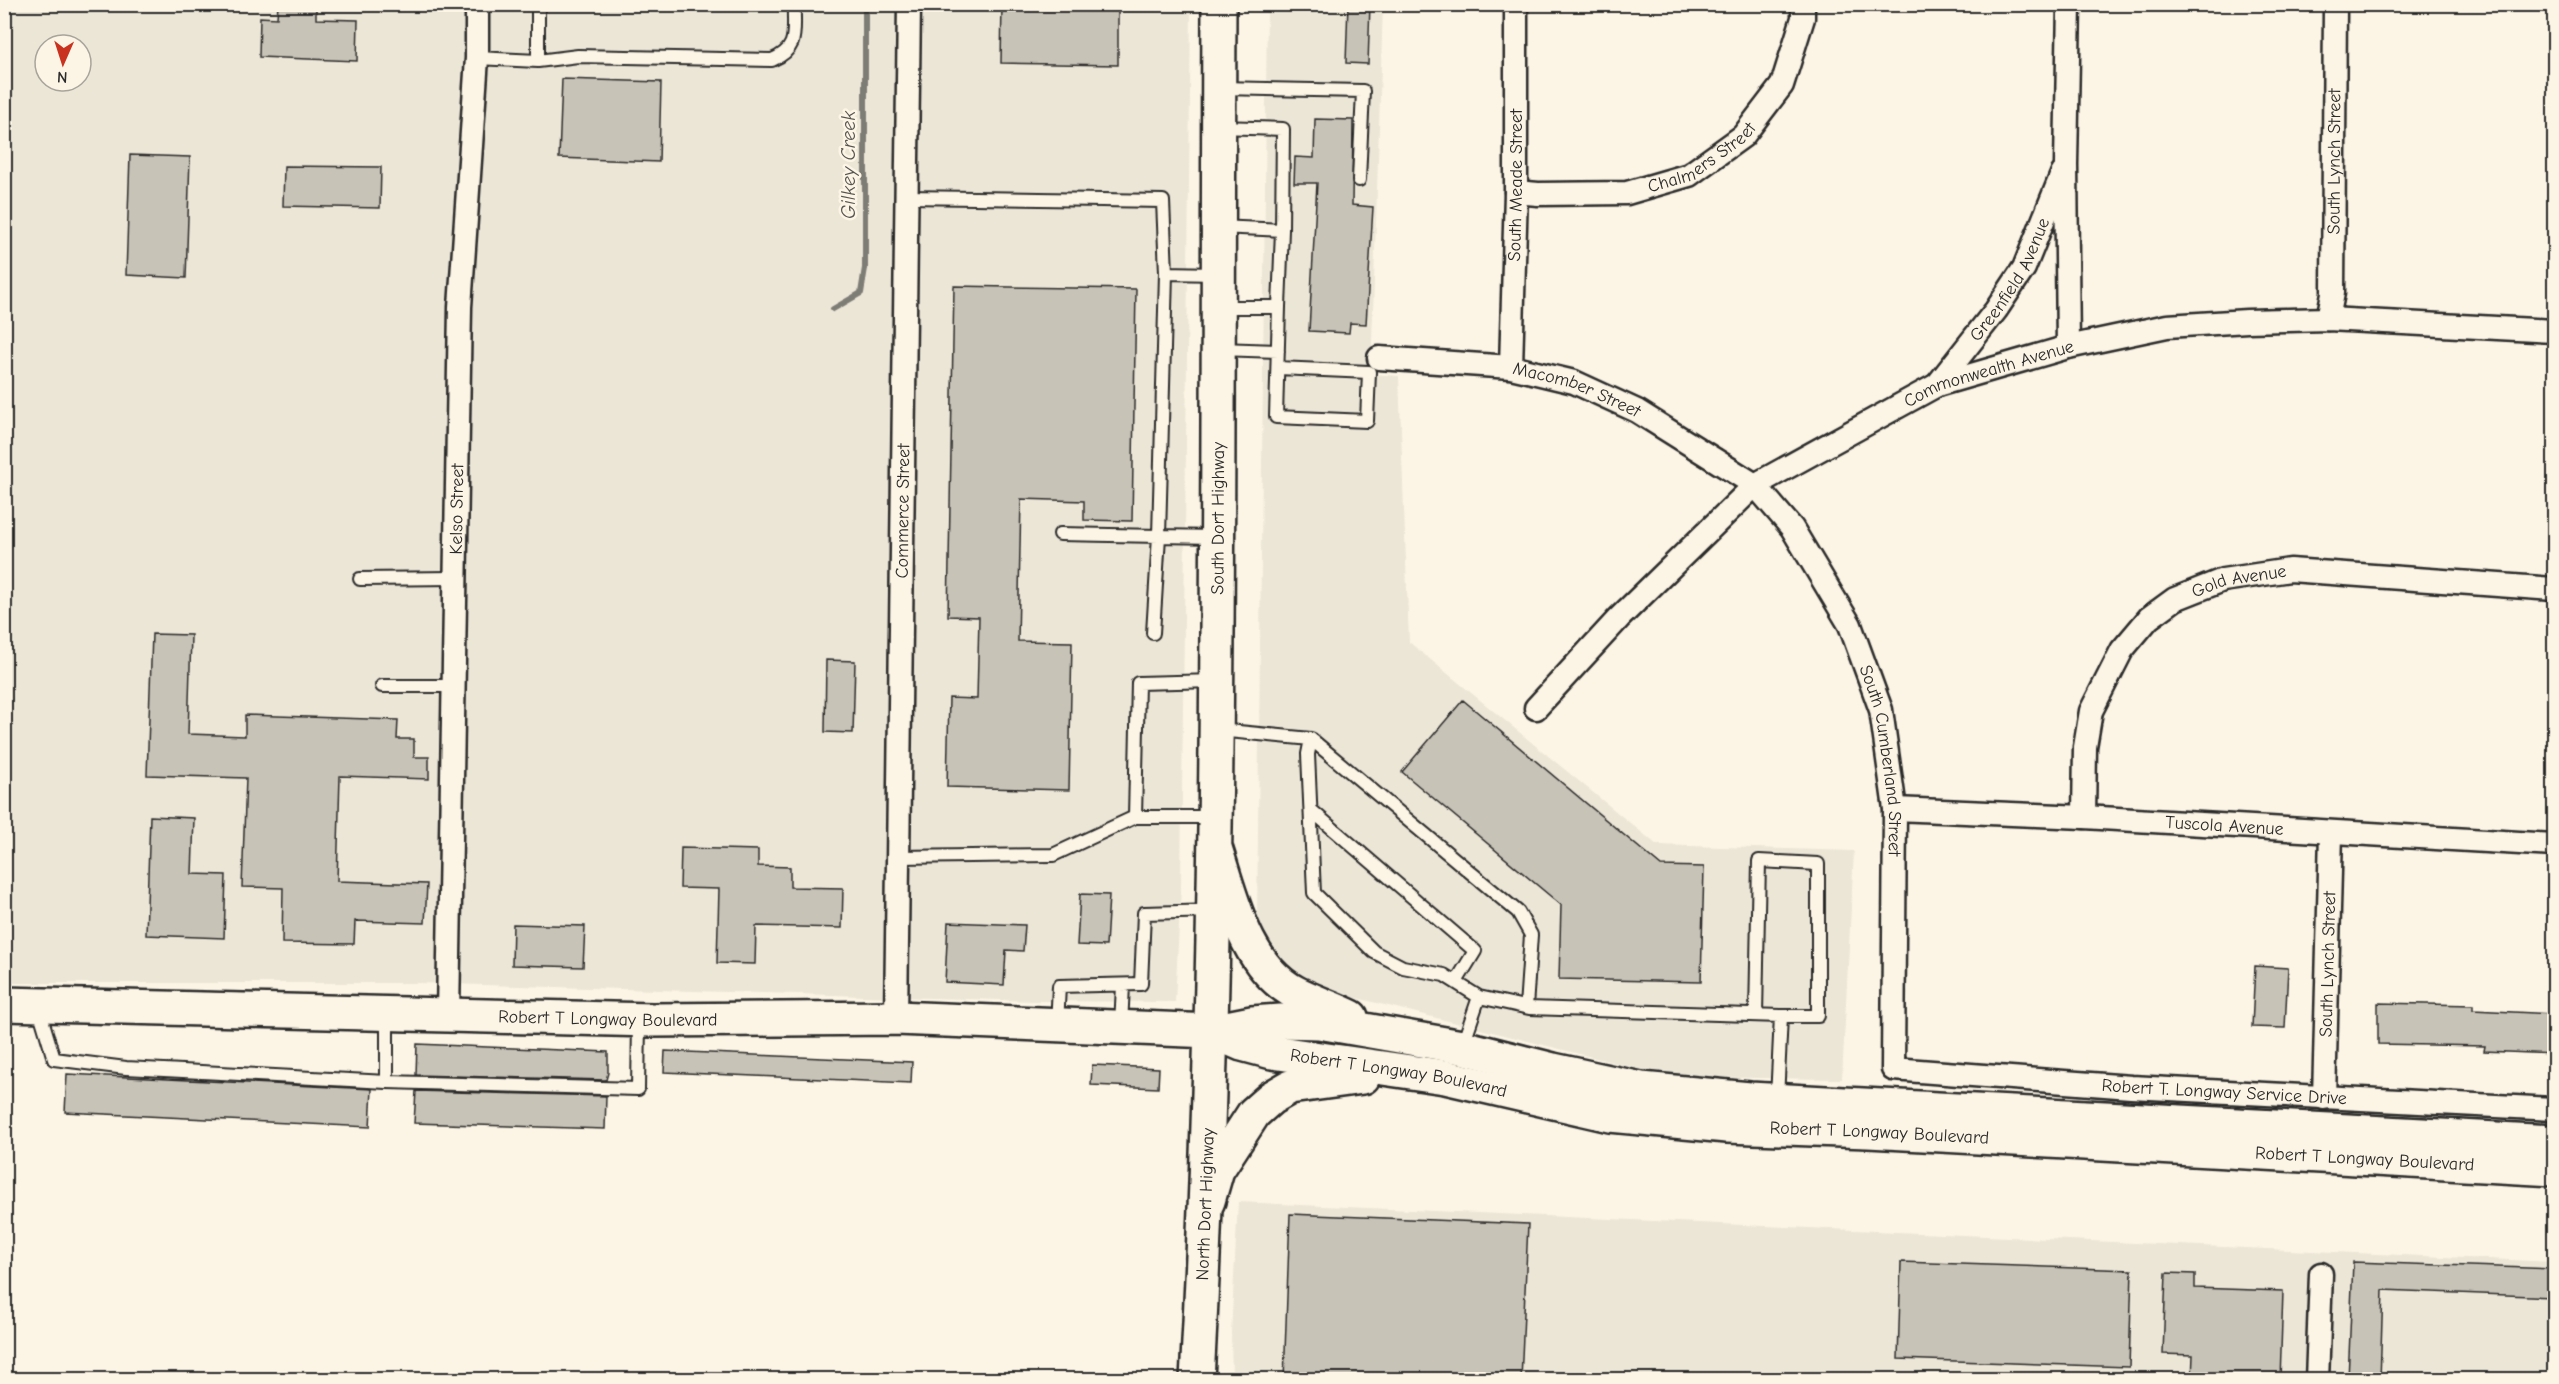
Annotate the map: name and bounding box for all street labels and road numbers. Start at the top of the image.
street label: South Lynch Street [2323,88,2345,235]
street label: South Meade Street [1504,108,1527,262]
street label: Chalmers Street [1645,117,1761,197]
street label: Greenfield Avenue [1965,215,2054,345]
street label: Commonwealth Avenue [1900,336,2076,412]
street label: Macomber Street [1511,357,1646,422]
street label: South Dort Highway [1207,441,1229,595]
street label: Commerce Street [891,443,914,579]
street label: Kelso Street [445,462,468,555]
street label: Gold Avenue [2188,560,2288,602]
street label: South Cumberland Street [1855,662,1906,857]
street label: Tuscola Avenue [2165,811,2284,839]
street label: South Lynch Street [2315,890,2340,1037]
street label: Robert T Longway Boulevard [498,1006,718,1031]
street label: Robert T Longway Boulevard [1289,1044,1509,1101]
street label: Robert T. Longway Service Drive [2101,1074,2347,1109]
street label: Robert T Longway Boulevard [1769,1117,1990,1148]
street label: North Dort Highway [1191,1127,1218,1281]
street label: Robert T Longway Boulevard [2255,1142,2475,1175]

